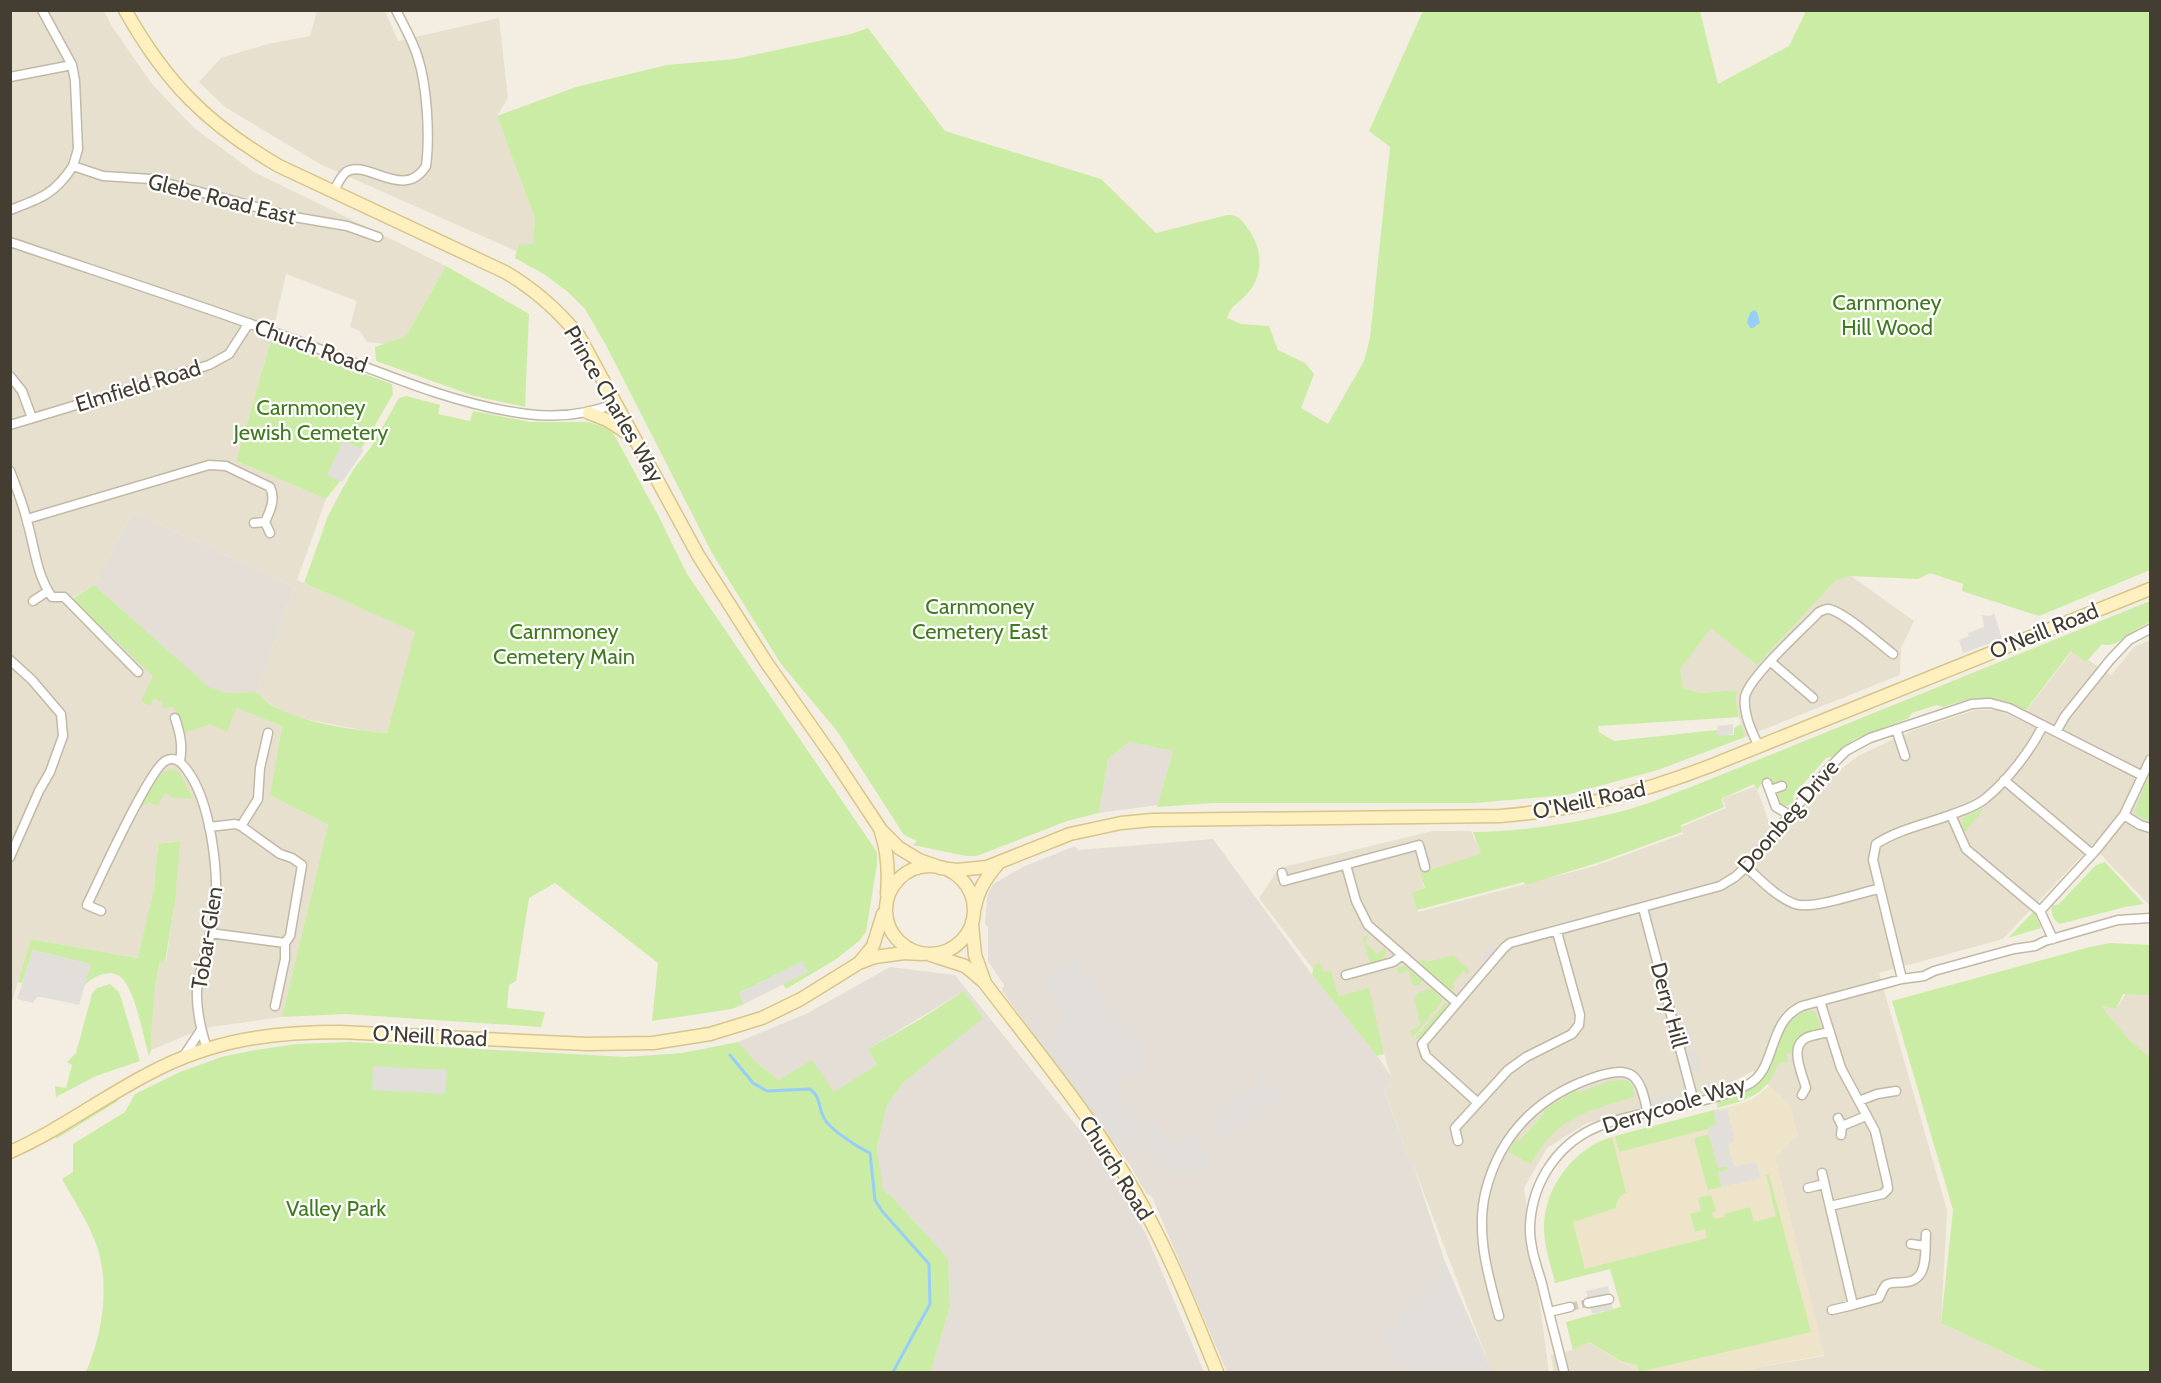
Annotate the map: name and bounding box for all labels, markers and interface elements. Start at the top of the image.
street label: Glebe Road East [145,168,299,231]
park label: Carnmoney Hill Wood [1832,289,1942,341]
street label: Church Road [251,313,371,379]
street label: Prince Charles Way [558,321,670,487]
street label: Elmfield Road [72,354,204,418]
park label: Carnmoney Jewish Cemetery [233,394,388,446]
park label: Carnmoney Cemetery East [912,593,1049,645]
street label: O'Neill Road [1986,597,2102,665]
park label: Carnmoney Cemetery Main [493,618,635,670]
street label: Doonbeg Drive [1732,754,1844,878]
street label: O'Neill Road [1530,775,1648,825]
street label: Tobar-Glen [186,885,228,991]
street label: Derry Hill [1645,959,1694,1052]
street label: O'Neill Road [372,1020,488,1052]
street label: Derrycoole Way [1599,1070,1749,1140]
street label: Church Road [1073,1111,1159,1225]
park label: Valley Park [286,1195,386,1222]

